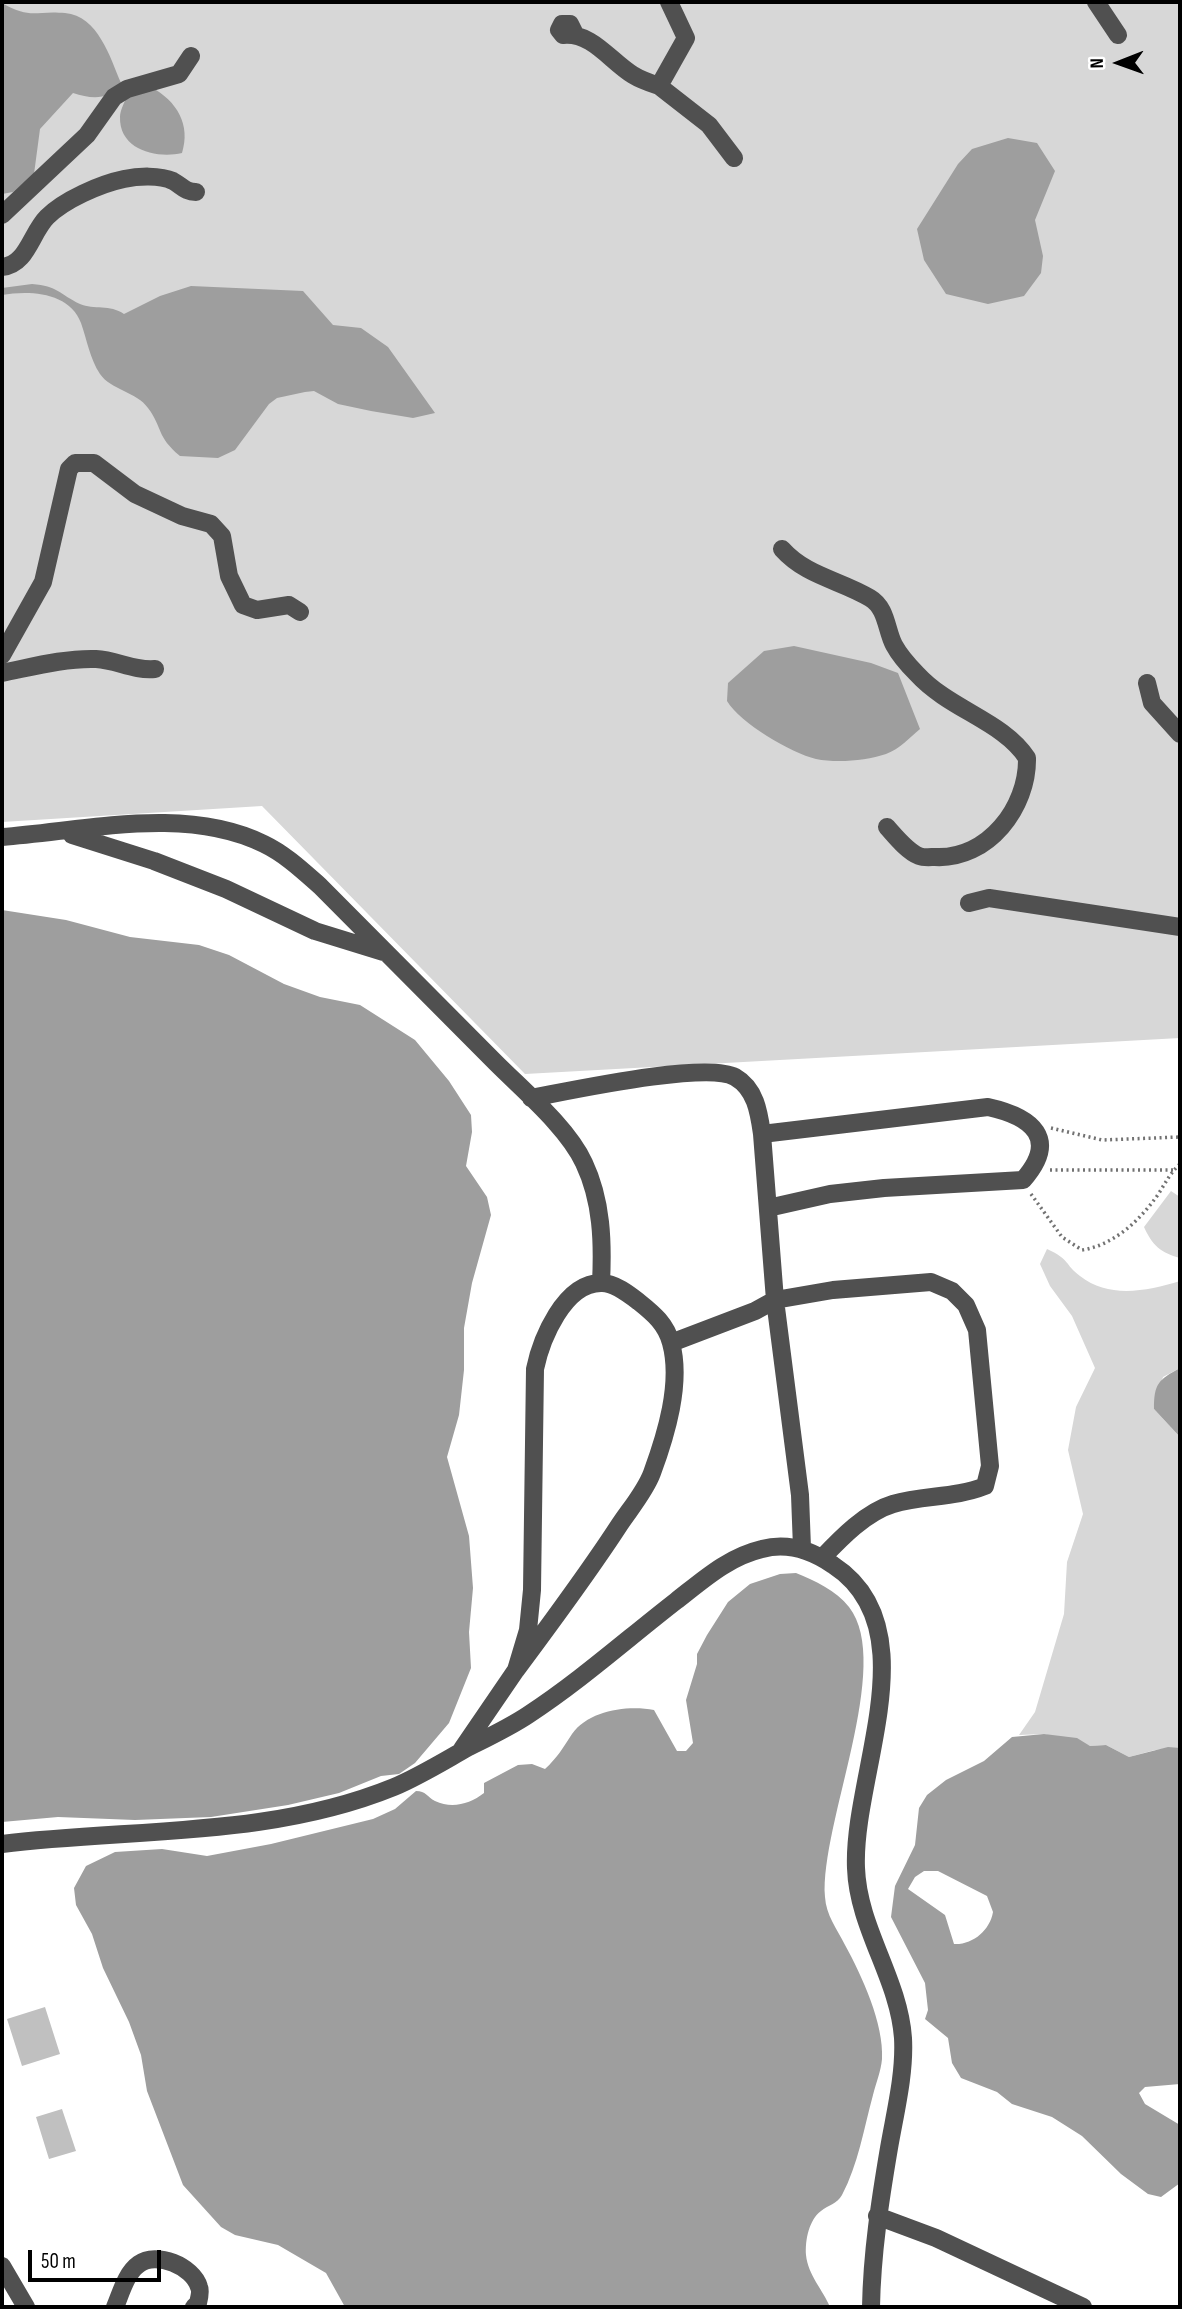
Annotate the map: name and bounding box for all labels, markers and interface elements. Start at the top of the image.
north arrow [1084,28,1154,98]
text: N [1086,58,1109,69]
scale bar [32,2236,164,2280]
text: 50 m [41,2249,76,2274]

